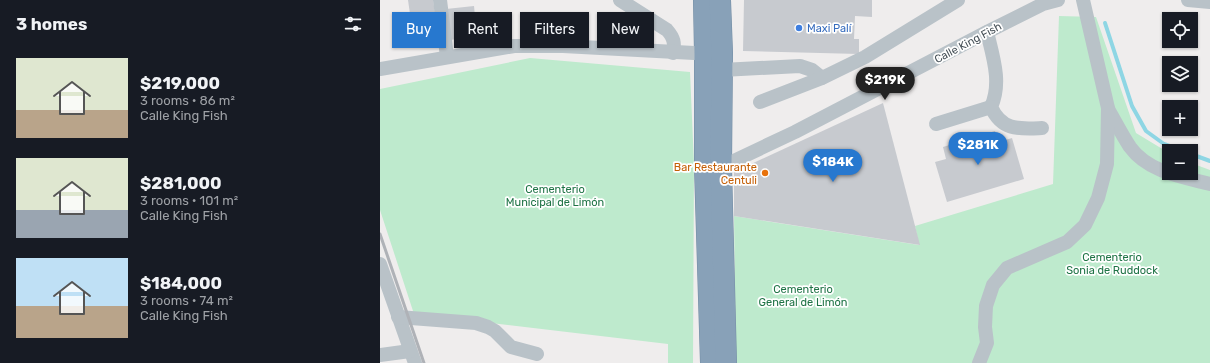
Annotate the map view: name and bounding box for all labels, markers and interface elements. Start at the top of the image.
chip: Buy [392,12,446,48]
chip: Rent [454,12,512,48]
chip: Filters [520,12,589,48]
chip: New [597,12,654,48]
map controls [1162,12,1198,180]
button: locate [1162,12,1198,48]
icon: filters [342,13,364,35]
text: 3 homes [16,14,87,34]
street label: Calle King Fish [932,20,1004,66]
place label: Maxi Palí [807,22,853,35]
marker: Maxi Palí [794,23,804,33]
button: layers [1162,56,1198,92]
pin: $219K [857,67,913,101]
text: $219K [865,72,905,87]
text: $219,000 [140,73,220,93]
icon: home [48,74,96,122]
text: 3 rooms · 86 m² [140,93,235,108]
button: + [1162,100,1198,136]
text: Calle King Fish [140,108,228,123]
pin: $281K [950,132,1006,166]
text: $281K [957,137,999,152]
button: − [1162,144,1198,180]
pin: $184K [805,149,861,183]
text: $184K [812,154,854,169]
place label: Bar Restaurante Centuli [674,161,757,187]
marker: Bar Restaurante Centuli [760,168,770,178]
text: $281,000 [140,173,222,193]
icon: home [48,174,96,222]
park label: Cementerio Municipal de Limón [506,183,604,209]
text: 3 rooms · 101 m² [140,193,238,208]
text: Calle King Fish [140,208,228,223]
park label: Cementerio Sonia de Ruddock [1066,251,1158,277]
text: $184,000 [140,273,222,293]
icon: home [48,274,96,322]
park label: Cementerio General de Limón [758,283,848,309]
text: 3 rooms · 74 m² [140,293,233,308]
text: Calle King Fish [140,308,228,323]

